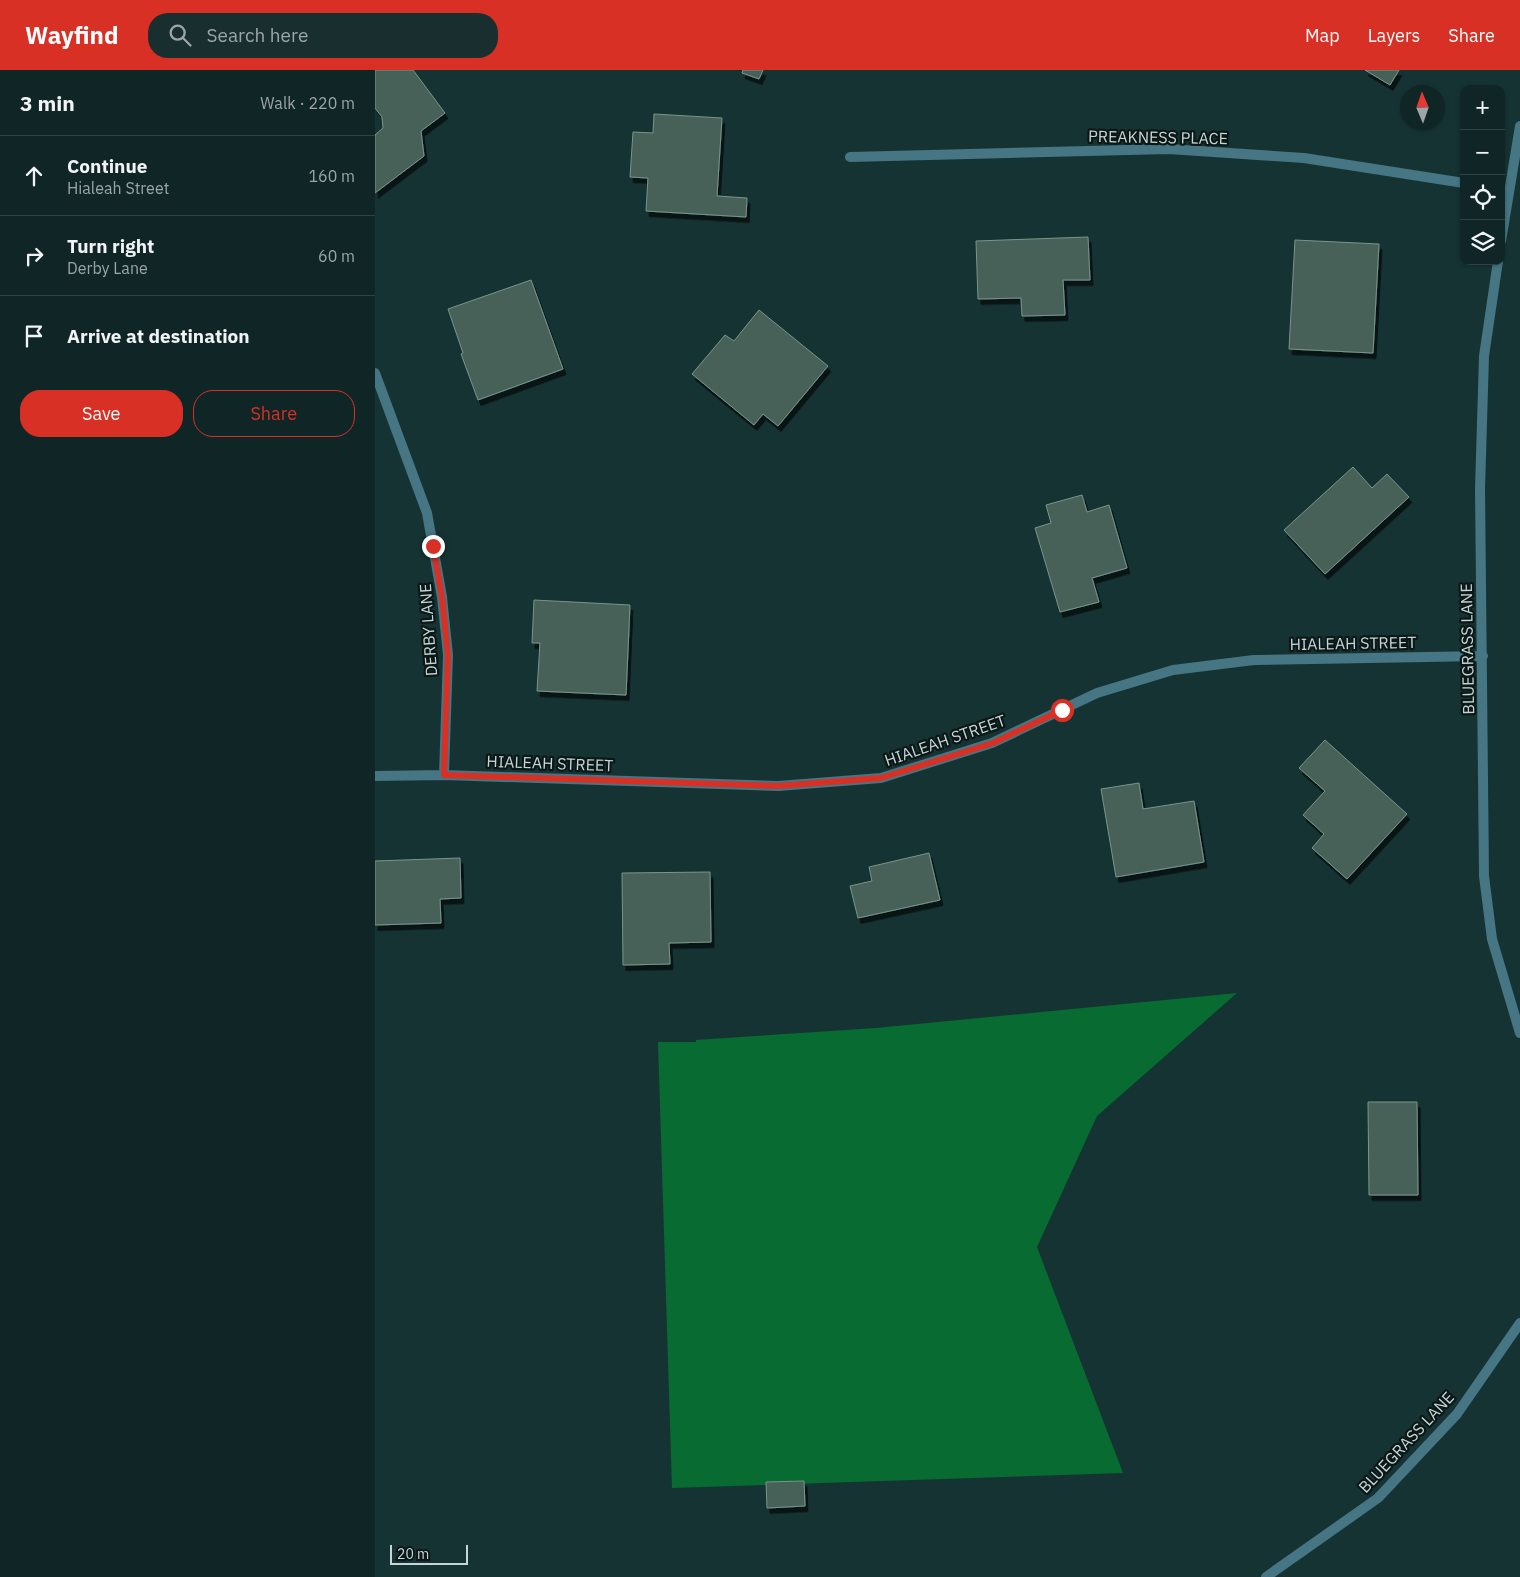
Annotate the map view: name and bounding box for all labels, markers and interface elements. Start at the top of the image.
search box [148,13,498,58]
text: Wayfind [25,19,118,51]
icon: search [166,21,194,49]
text: Search here [206,23,308,47]
text: Map [1305,24,1340,47]
text: Layers [1368,24,1420,47]
text: Share [1448,24,1495,47]
north arrow [1400,85,1445,130]
map controls [1460,85,1505,265]
button: + [1460,85,1505,130]
text: 3 min [20,89,75,117]
text: Walk · 220 m [260,93,355,113]
street label: PREAKNESS PLACE [1088,126,1228,148]
button: − [1460,130,1505,175]
text: Continue [67,154,147,178]
icon: ahead [20,162,48,190]
text: 160 m [308,166,355,186]
button: locate [1460,175,1505,220]
text: Hialeah Street [67,178,169,198]
button: layers [1460,220,1505,265]
text: Turn right [67,234,154,258]
icon: right [20,242,48,270]
text: 60 m [318,246,355,266]
text: Derby Lane [67,258,148,278]
icon: arrive [20,322,48,350]
text: Arrive at destination [67,324,250,348]
button: Save [20,390,183,437]
button: Share [193,390,355,437]
route end [422,535,445,558]
street label: DERBY LANE [415,583,441,677]
street label: BLUEGRASS LANE [1456,583,1478,715]
street label: HIALEAH STREET [1289,632,1417,654]
route start [1051,699,1074,722]
street label: HIALEAH STREET [882,710,1008,770]
street label: HIALEAH STREET [486,751,614,775]
street label: BLUEGRASS LANE [1354,1387,1458,1497]
scale bar [390,1542,467,1565]
text: 20 m [397,1545,429,1563]

